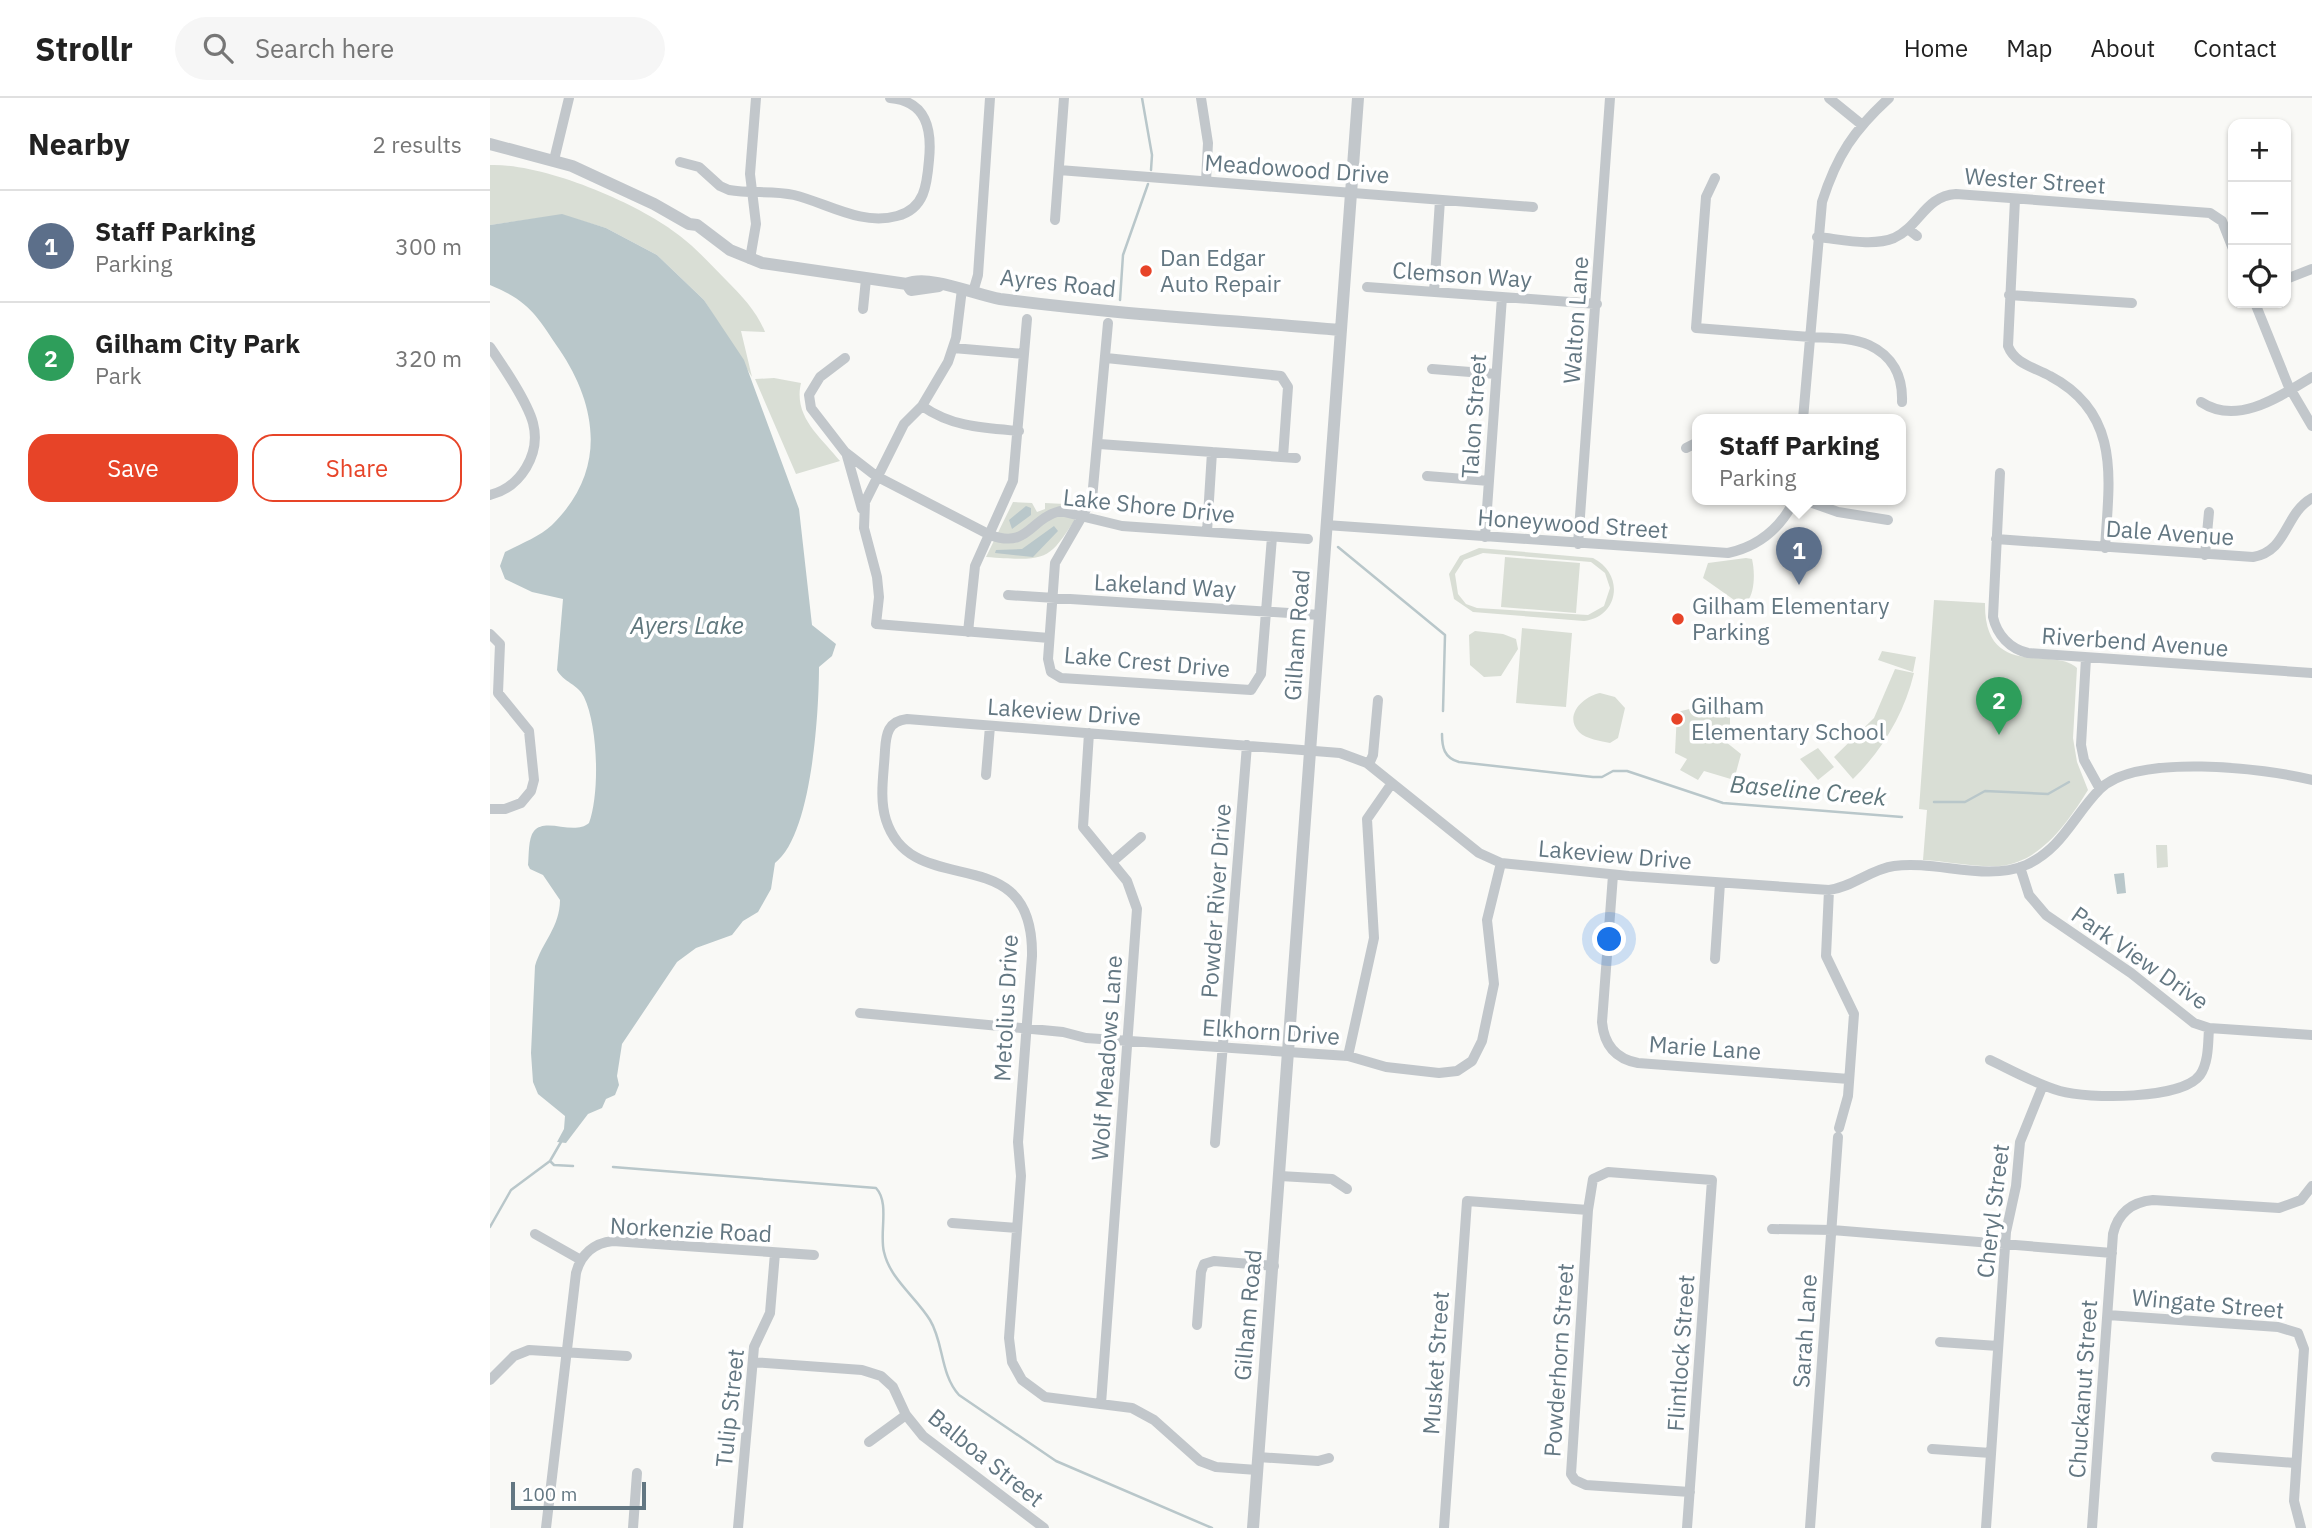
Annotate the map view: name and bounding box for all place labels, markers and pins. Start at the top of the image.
place label: Dan Edgar Auto Repair [1160,242,1281,298]
marker: Dan Edgar Auto Repair [1138,263,1154,279]
pin: 1 [1776,527,1822,585]
place label: Gilham Elementary Parking [1692,590,1890,646]
marker: Gilham Elementary Parking [1670,611,1686,627]
pin: 2 [1976,677,2022,735]
place label: Gilham Elementary School [1691,690,1885,746]
marker: Gilham Elementary School [1669,711,1685,727]

